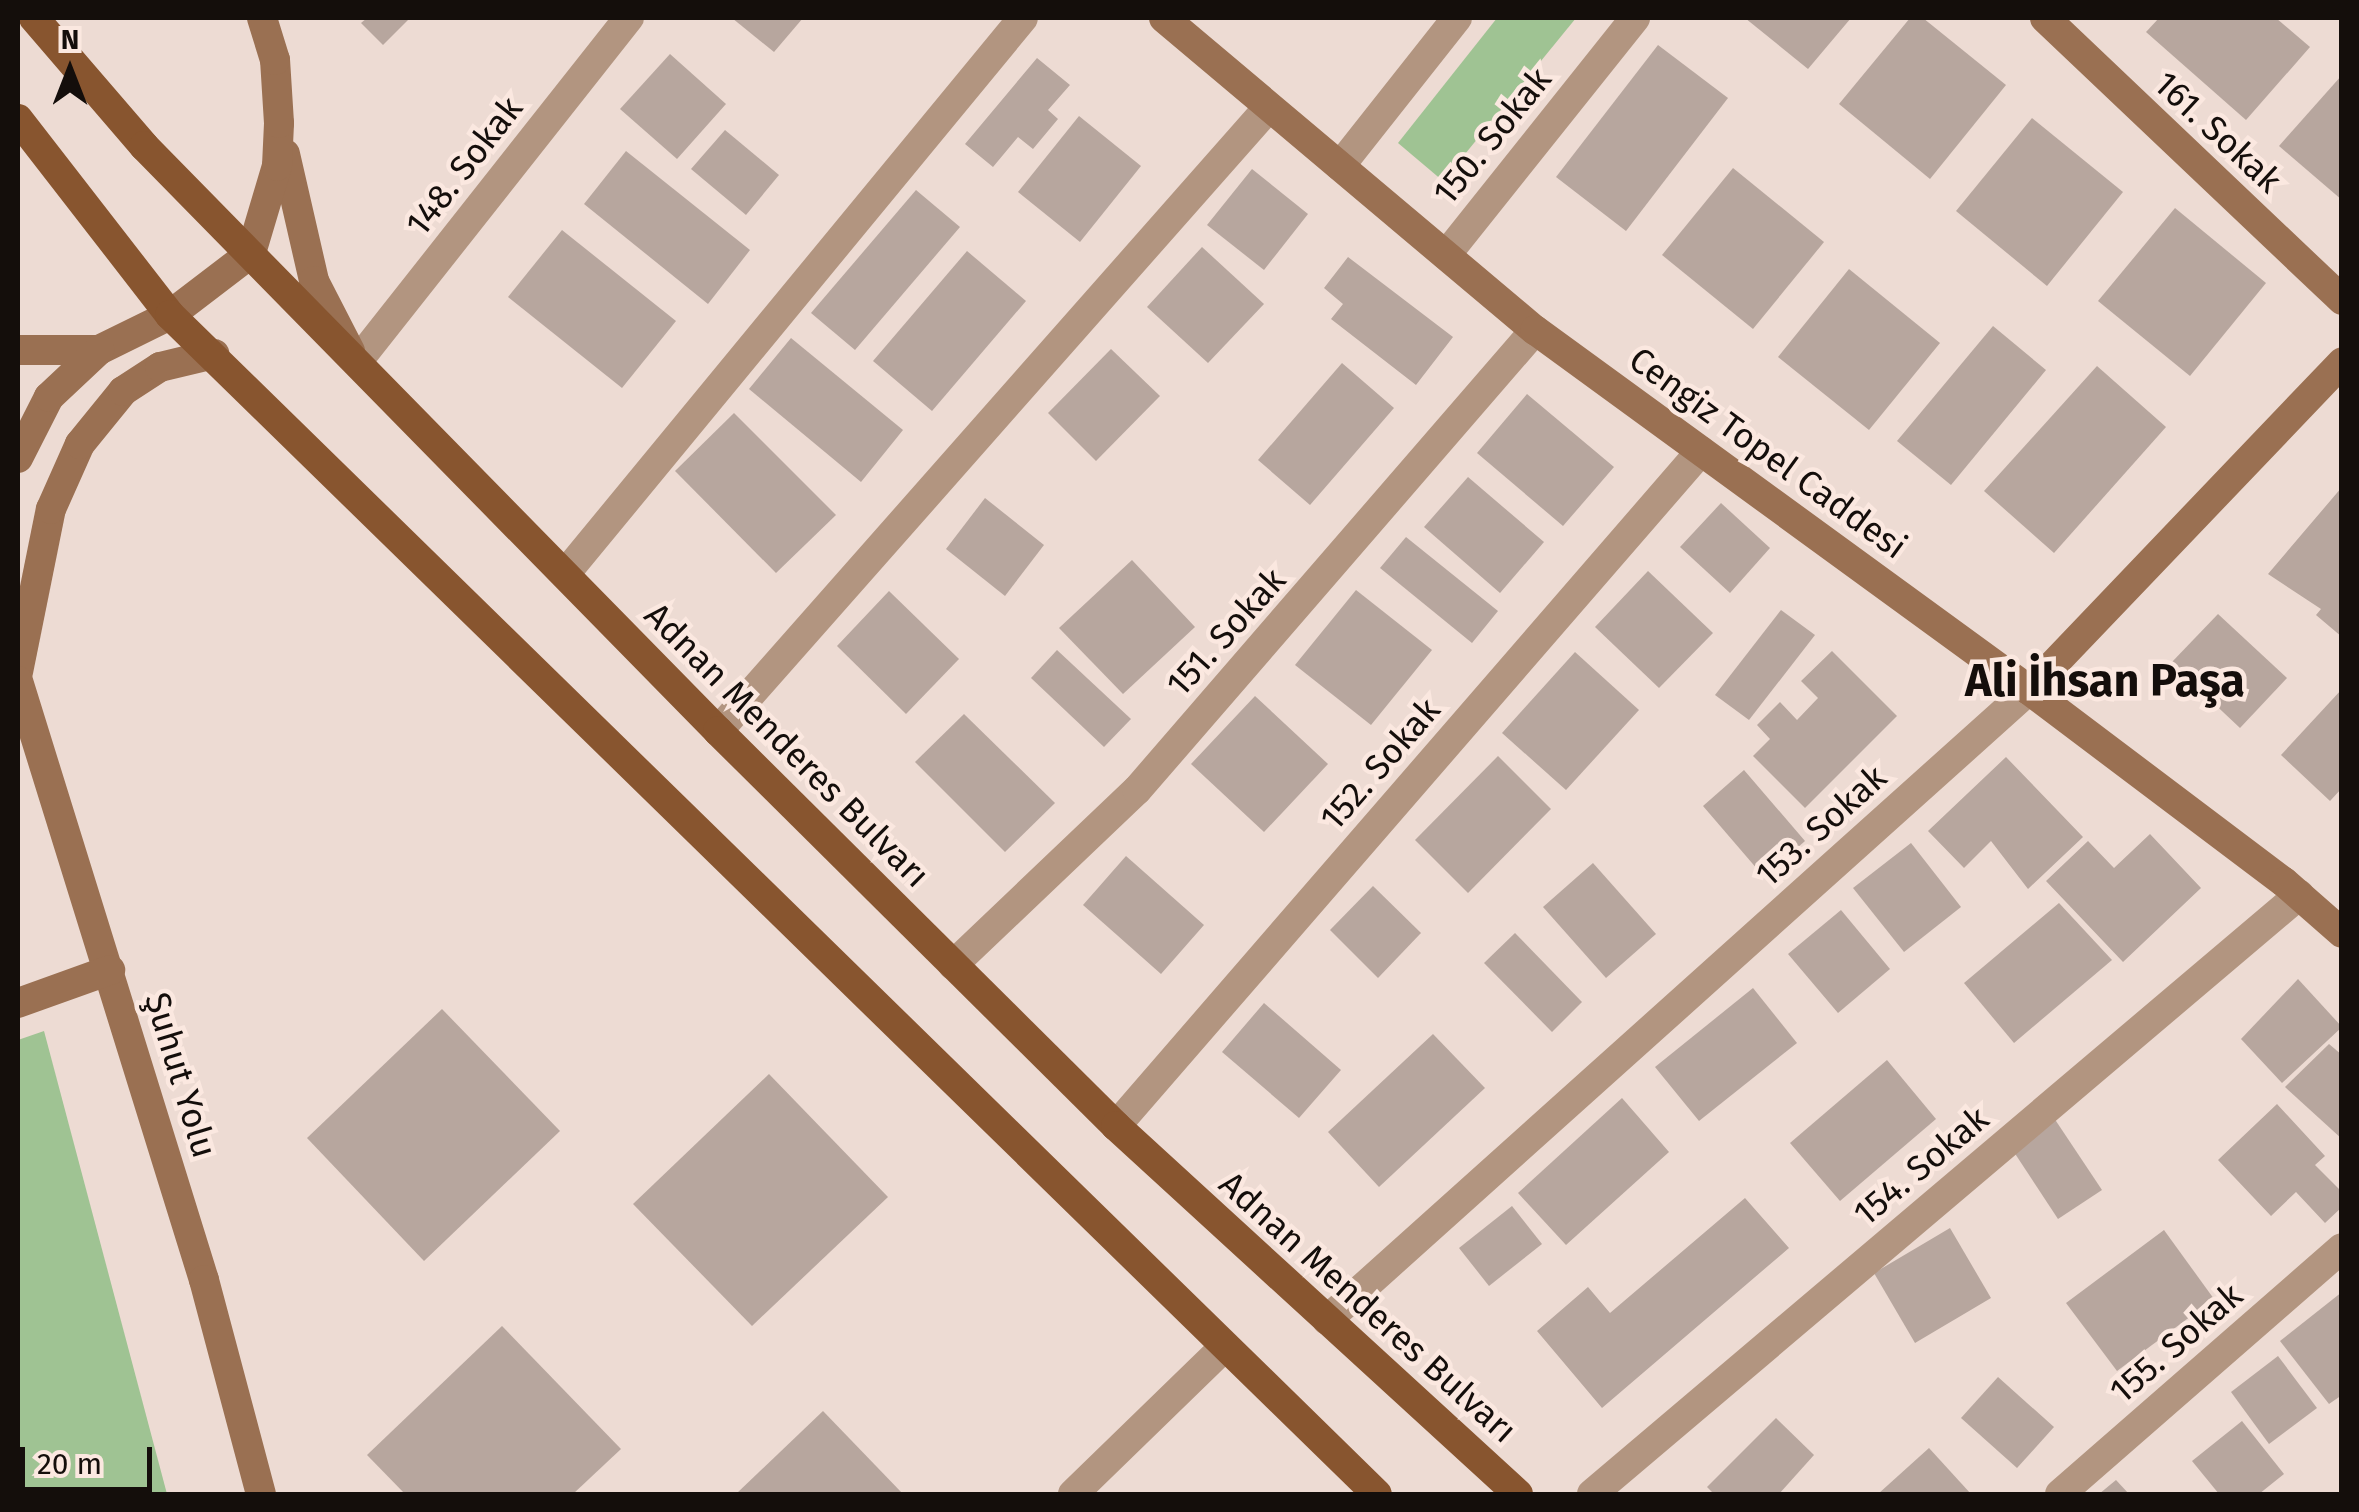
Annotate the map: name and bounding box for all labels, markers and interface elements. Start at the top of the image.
north arrow [20,20,120,120]
text: N [61,23,79,56]
street label: 150. Sokak [1424,59,1560,213]
street label: 161. Sokak [2146,62,2290,202]
street label: 148. Sokak [397,88,531,244]
street label: Cengiz Topel Caddesi [1621,338,1915,568]
street label: 151. Sokak [1158,559,1294,705]
street label: Adnan Menderes Bulvarı [636,594,938,896]
district label: Ali İhsan Paşa [1965,655,2245,709]
street label: 152. Sokak [1311,689,1449,839]
street label: 153. Sokak [1747,756,1895,896]
street label: Şuhut Yolu [136,987,226,1163]
street label: 154. Sokak [1845,1098,1997,1234]
street label: Adnan Menderes Bulvarı [1211,1163,1525,1451]
street label: 155. Sokak [2101,1274,2251,1412]
scale bar [25,1427,158,1489]
text: 20 m [37,1446,102,1482]

